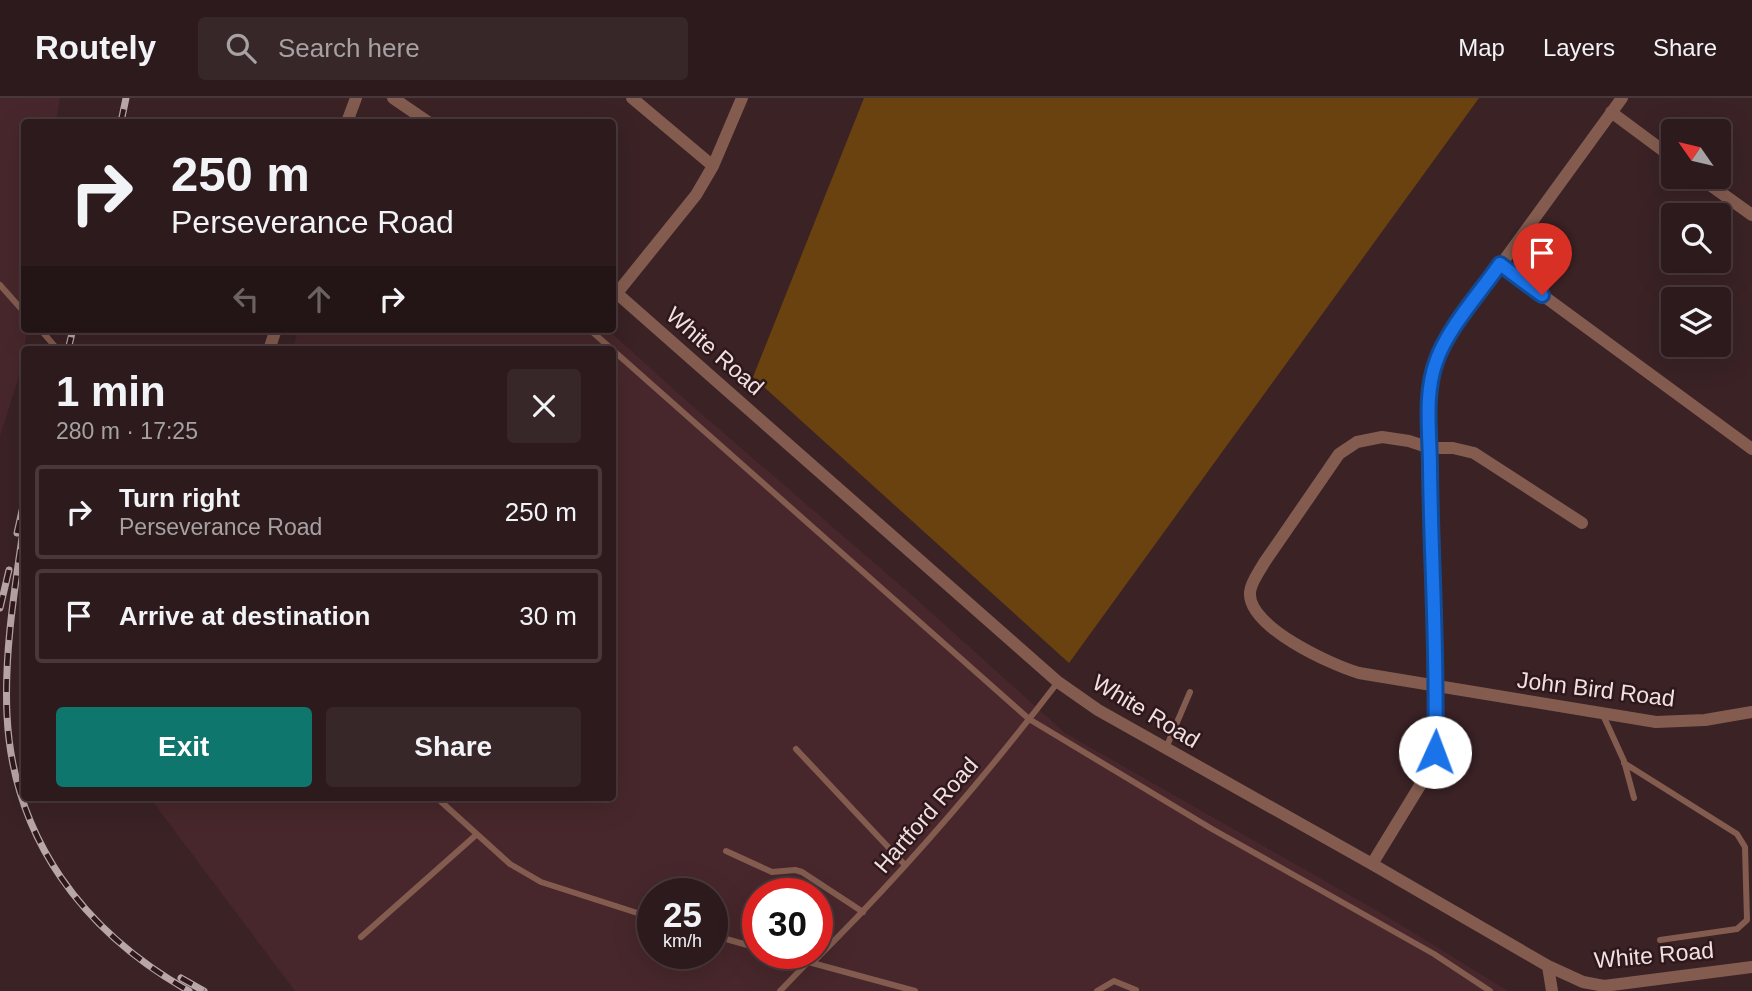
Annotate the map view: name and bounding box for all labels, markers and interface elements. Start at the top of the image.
search box [198,17,688,80]
text: Routely [35,29,156,66]
icon: search [222,29,260,67]
text: Search here [278,33,420,63]
text: Map [1458,34,1505,61]
text: Layers [1543,34,1615,61]
text: Share [1653,34,1717,61]
north arrow [1661,119,1731,189]
map controls [1661,119,1731,357]
icon: right [56,147,147,238]
text: 250 m [171,147,310,201]
button: search [1661,203,1731,273]
text: Perseverance Road [171,204,454,240]
pin [1512,223,1572,295]
icon: arrive [1523,234,1561,272]
icon: left [227,280,265,318]
icon: ahead [300,280,338,318]
icon: right [373,280,411,318]
button: layers [1661,287,1731,357]
street label: White Road [661,302,769,400]
text: 1 min [56,368,166,415]
button: close [507,369,581,443]
text: 280 m · 17:25 [56,418,198,444]
text: Turn right [119,483,240,513]
icon: right [60,493,98,531]
text: 250 m [505,497,577,527]
text: Perseverance Road [119,514,322,540]
icon: arrive [60,597,98,635]
text: Arrive at destination [119,601,370,631]
text: 30 m [519,601,577,631]
street label: John Bird Road [1516,666,1676,712]
street label: White Road [1088,669,1204,753]
button: Exit [56,707,312,787]
button: Share [326,707,581,787]
position arrow [1398,715,1472,789]
street label: Hartford Road [869,752,983,878]
speed limit sign: 30 [742,878,833,969]
text: 25 [663,895,702,934]
text: km/h [663,931,702,951]
street label: White Road [1593,937,1715,973]

